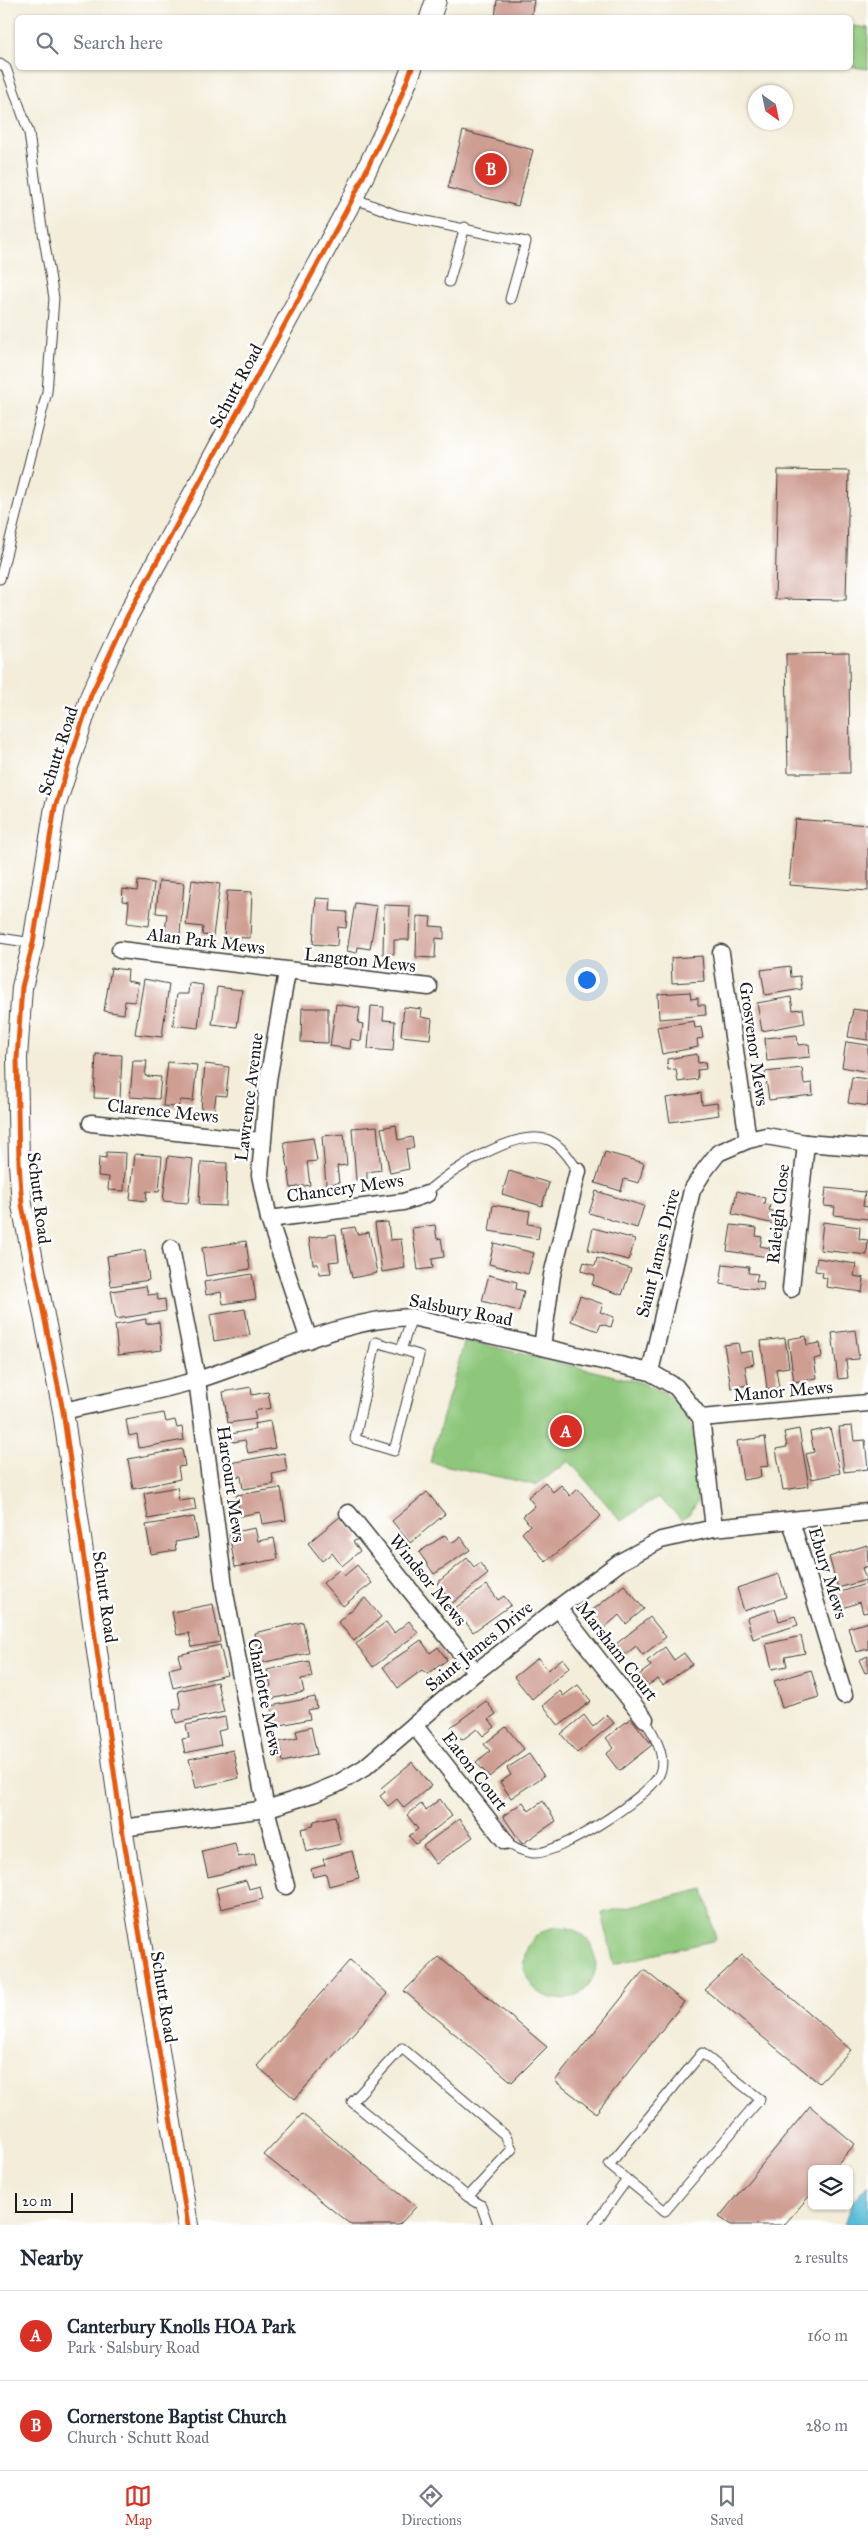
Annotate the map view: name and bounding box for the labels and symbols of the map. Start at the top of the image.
north arrow [748,85,793,130]
pin: B [475,150,507,188]
street label: Schutt Road [205,340,267,432]
street label: Schutt Road [33,704,83,798]
street label: Alan Park Mews [145,923,266,959]
street label: Langton Mews [303,943,417,978]
your location [574,967,600,993]
street label: Grosvenor Mews [734,980,774,1108]
street label: Lawrence Avenue [230,1031,268,1163]
street label: Clarence Mews [106,1094,220,1128]
street label: Schutt Road [22,1151,56,1245]
street label: Raleigh Close [762,1163,795,1265]
street label: Chancery Mews [285,1169,405,1207]
street label: Saint James Drive [631,1186,686,1320]
street label: Salsbury Road [407,1289,515,1331]
street label: Manor Mews [732,1376,834,1406]
pin: A [550,1412,582,1450]
street label: Harcourt Mews [212,1424,250,1544]
street label: Ebury Mews [804,1525,852,1621]
street label: Windsor Mews [384,1530,472,1630]
street label: Schutt Road [88,1550,122,1644]
street label: Saint James Drive [421,1596,538,1697]
street label: Marsham Court [571,1597,663,1706]
street label: Charlotte Mews [243,1637,287,1757]
street label: Eaton Court [437,1727,513,1815]
street label: Schutt Road [146,1950,182,2044]
scale bar [15,2190,72,2213]

